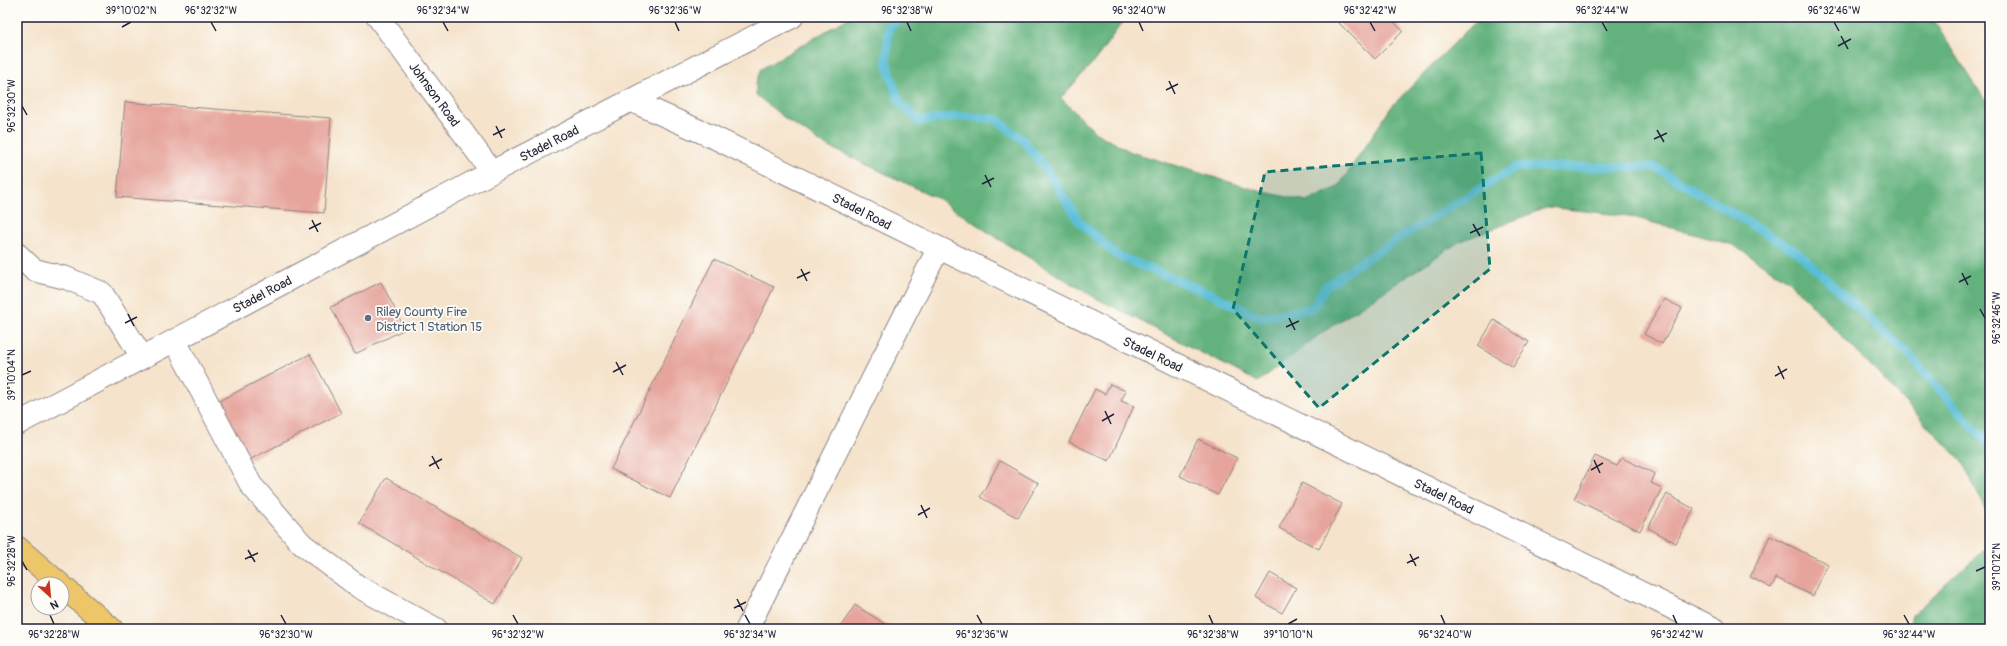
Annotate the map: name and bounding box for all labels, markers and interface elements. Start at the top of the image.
text: 39°10'02"N [105,5,157,17]
text: 96°32'32"W [185,5,238,17]
text: 96°32'34"W [417,5,470,17]
text: 96°32'36"W [649,5,702,17]
text: 96°32'38"W [881,5,933,17]
text: 96°32'40"W [1112,5,1166,17]
text: 96°32'42"W [1344,5,1397,17]
text: 96°32'44"W [1576,5,1629,17]
text: 96°32'46"W [1808,5,1861,17]
street label: Johnson Road [405,59,463,130]
text: 96°32'30"W [6,79,18,133]
street label: Stadel Road [517,122,582,166]
street label: Stadel Road [829,190,894,234]
street label: Stadel Road [230,273,295,317]
text: 96°32'46"W [1991,291,2003,344]
place label: Riley County Fire District 1 Station 15 [376,304,482,335]
marker: Riley County Fire District 1 Station 15 [363,313,373,323]
street label: Stadel Road [1120,334,1185,376]
text: 39°10'04"N [6,349,18,401]
street label: Stadel Road [1411,476,1476,518]
text: 96°32'28"W [6,535,18,587]
text: 39°10'12"N [1991,543,2003,591]
north arrow [30,576,70,616]
text: N [48,597,61,612]
text: 96°32'28"W [28,629,80,641]
text: 96°32'30"W [259,629,313,641]
text: 96°32'32"W [492,629,545,641]
text: 96°32'34"W [724,629,777,641]
text: 96°32'36"W [956,629,1009,641]
text: 96°32'38"W [1187,629,1239,641]
text: 39°10'10"N [1263,629,1313,641]
text: 96°32'40"W [1418,629,1472,641]
text: 96°32'42"W [1651,629,1704,641]
text: 96°32'44"W [1883,629,1936,641]

